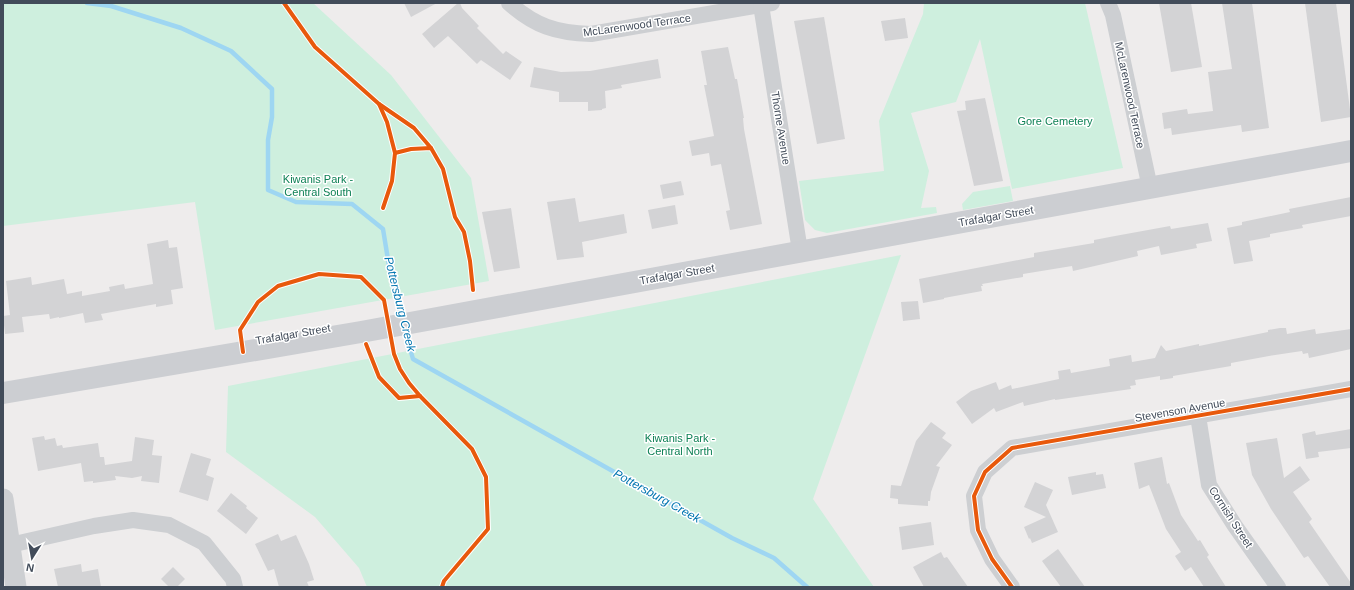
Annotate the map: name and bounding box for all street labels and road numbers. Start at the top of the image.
street label: McLarenwood Terrace [582,11,692,39]
street label: McLarenwood Terrace [1113,41,1147,149]
street label: Thorne Avenue [769,90,793,166]
street label: Trafalgar Street [958,203,1034,229]
street label: Trafalgar Street [639,261,715,287]
street label: Trafalgar Street [255,321,331,347]
street label: Stevenson Avenue [1134,396,1226,424]
street label: Cornish Street [1207,484,1255,550]

